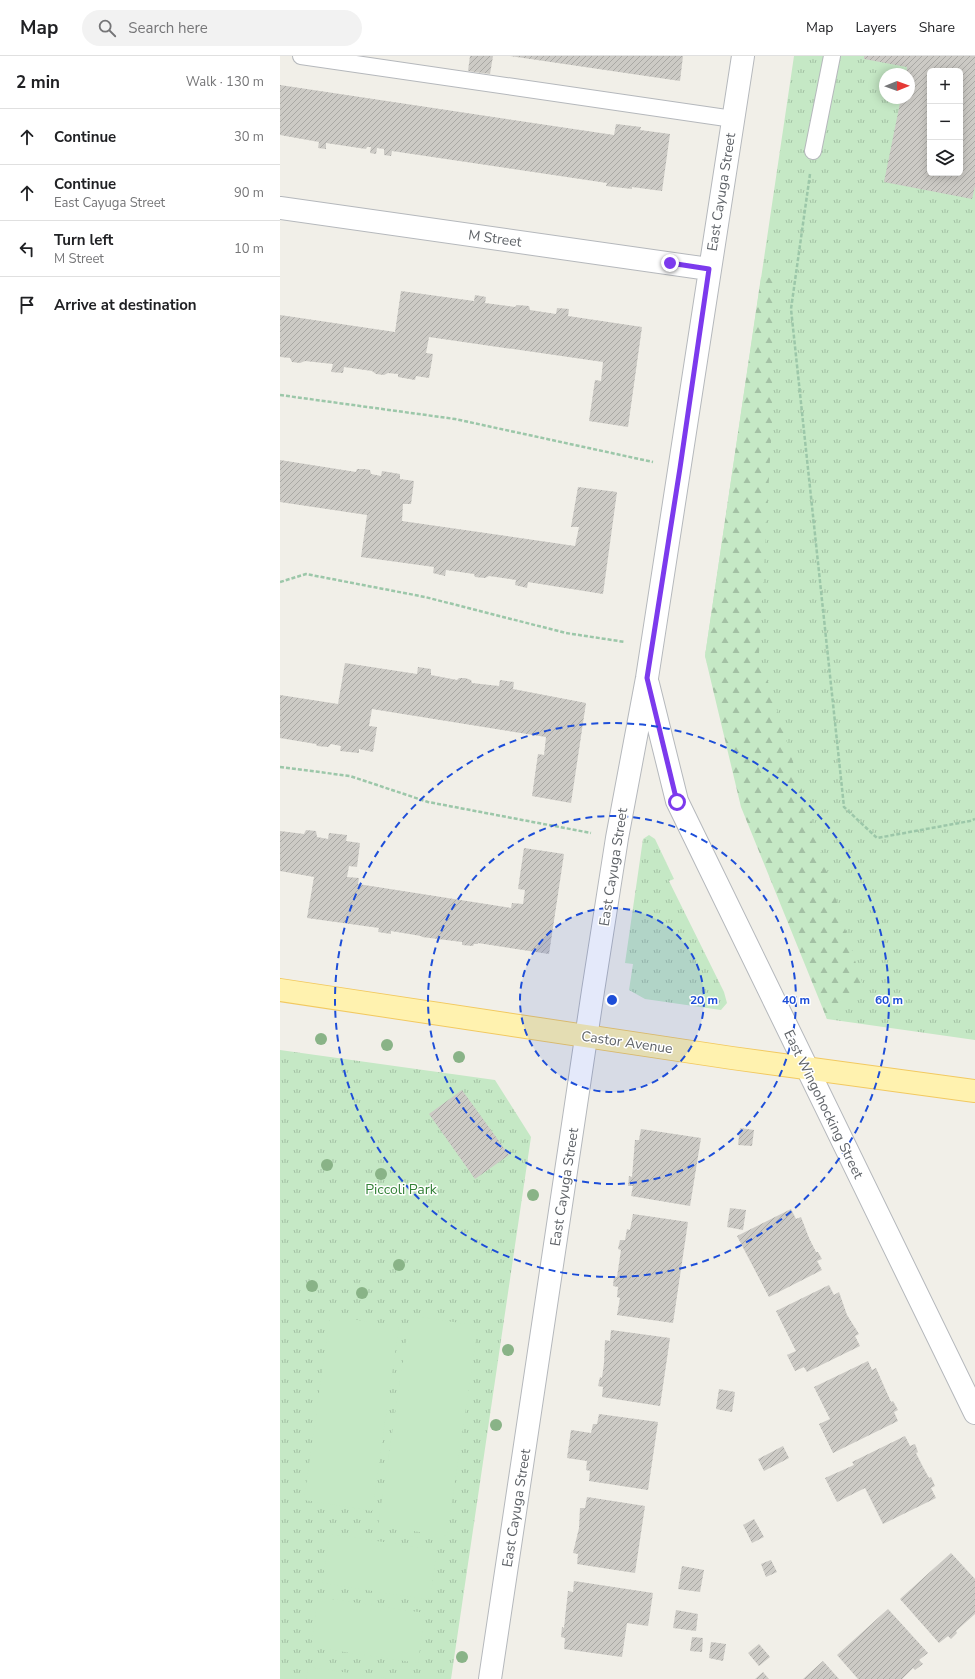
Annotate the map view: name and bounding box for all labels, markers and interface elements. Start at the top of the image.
search box [82,10,362,46]
text: Map [20,15,58,41]
icon: search [96,17,118,39]
text: Search here [128,18,208,38]
text: Map [806,18,833,37]
text: Layers [855,18,897,37]
text: Share [919,18,955,37]
north arrow [879,68,915,104]
map controls [927,68,963,176]
button: + [927,68,963,104]
text: 2 min [16,71,60,94]
text: Walk · 130 m [186,73,264,91]
button: − [927,104,963,140]
icon: ahead [16,126,38,148]
text: Continue [54,127,116,147]
text: 30 m [234,128,264,146]
street label: East Cayuga Street [703,131,740,253]
button: layers [927,140,963,176]
text: Continue [54,174,116,194]
icon: ahead [16,182,38,204]
text: 90 m [234,184,264,202]
text: East Cayuga Street [54,194,165,212]
street label: M Street [467,225,523,252]
text: Turn left [54,230,113,250]
icon: left [16,238,38,260]
text: 10 m [234,240,264,258]
text: M Street [54,250,104,268]
route end [661,254,679,272]
icon: arrive [16,294,38,316]
text: Arrive at destination [54,295,197,315]
route start [668,793,686,811]
street label: East Cayuga Street [595,806,632,928]
text: 20 m [690,992,718,1008]
text: 40 m [782,992,810,1008]
text: 60 m [875,992,903,1008]
centre of rings [605,993,619,1007]
street label: Castor Avenue [580,1027,674,1058]
street label: East Wingohocking Street [779,1027,868,1182]
street label: East Cayuga Street [546,1126,583,1248]
park label: Piccoli Park [365,1180,438,1199]
street label: East Cayuga Street [498,1447,535,1569]

